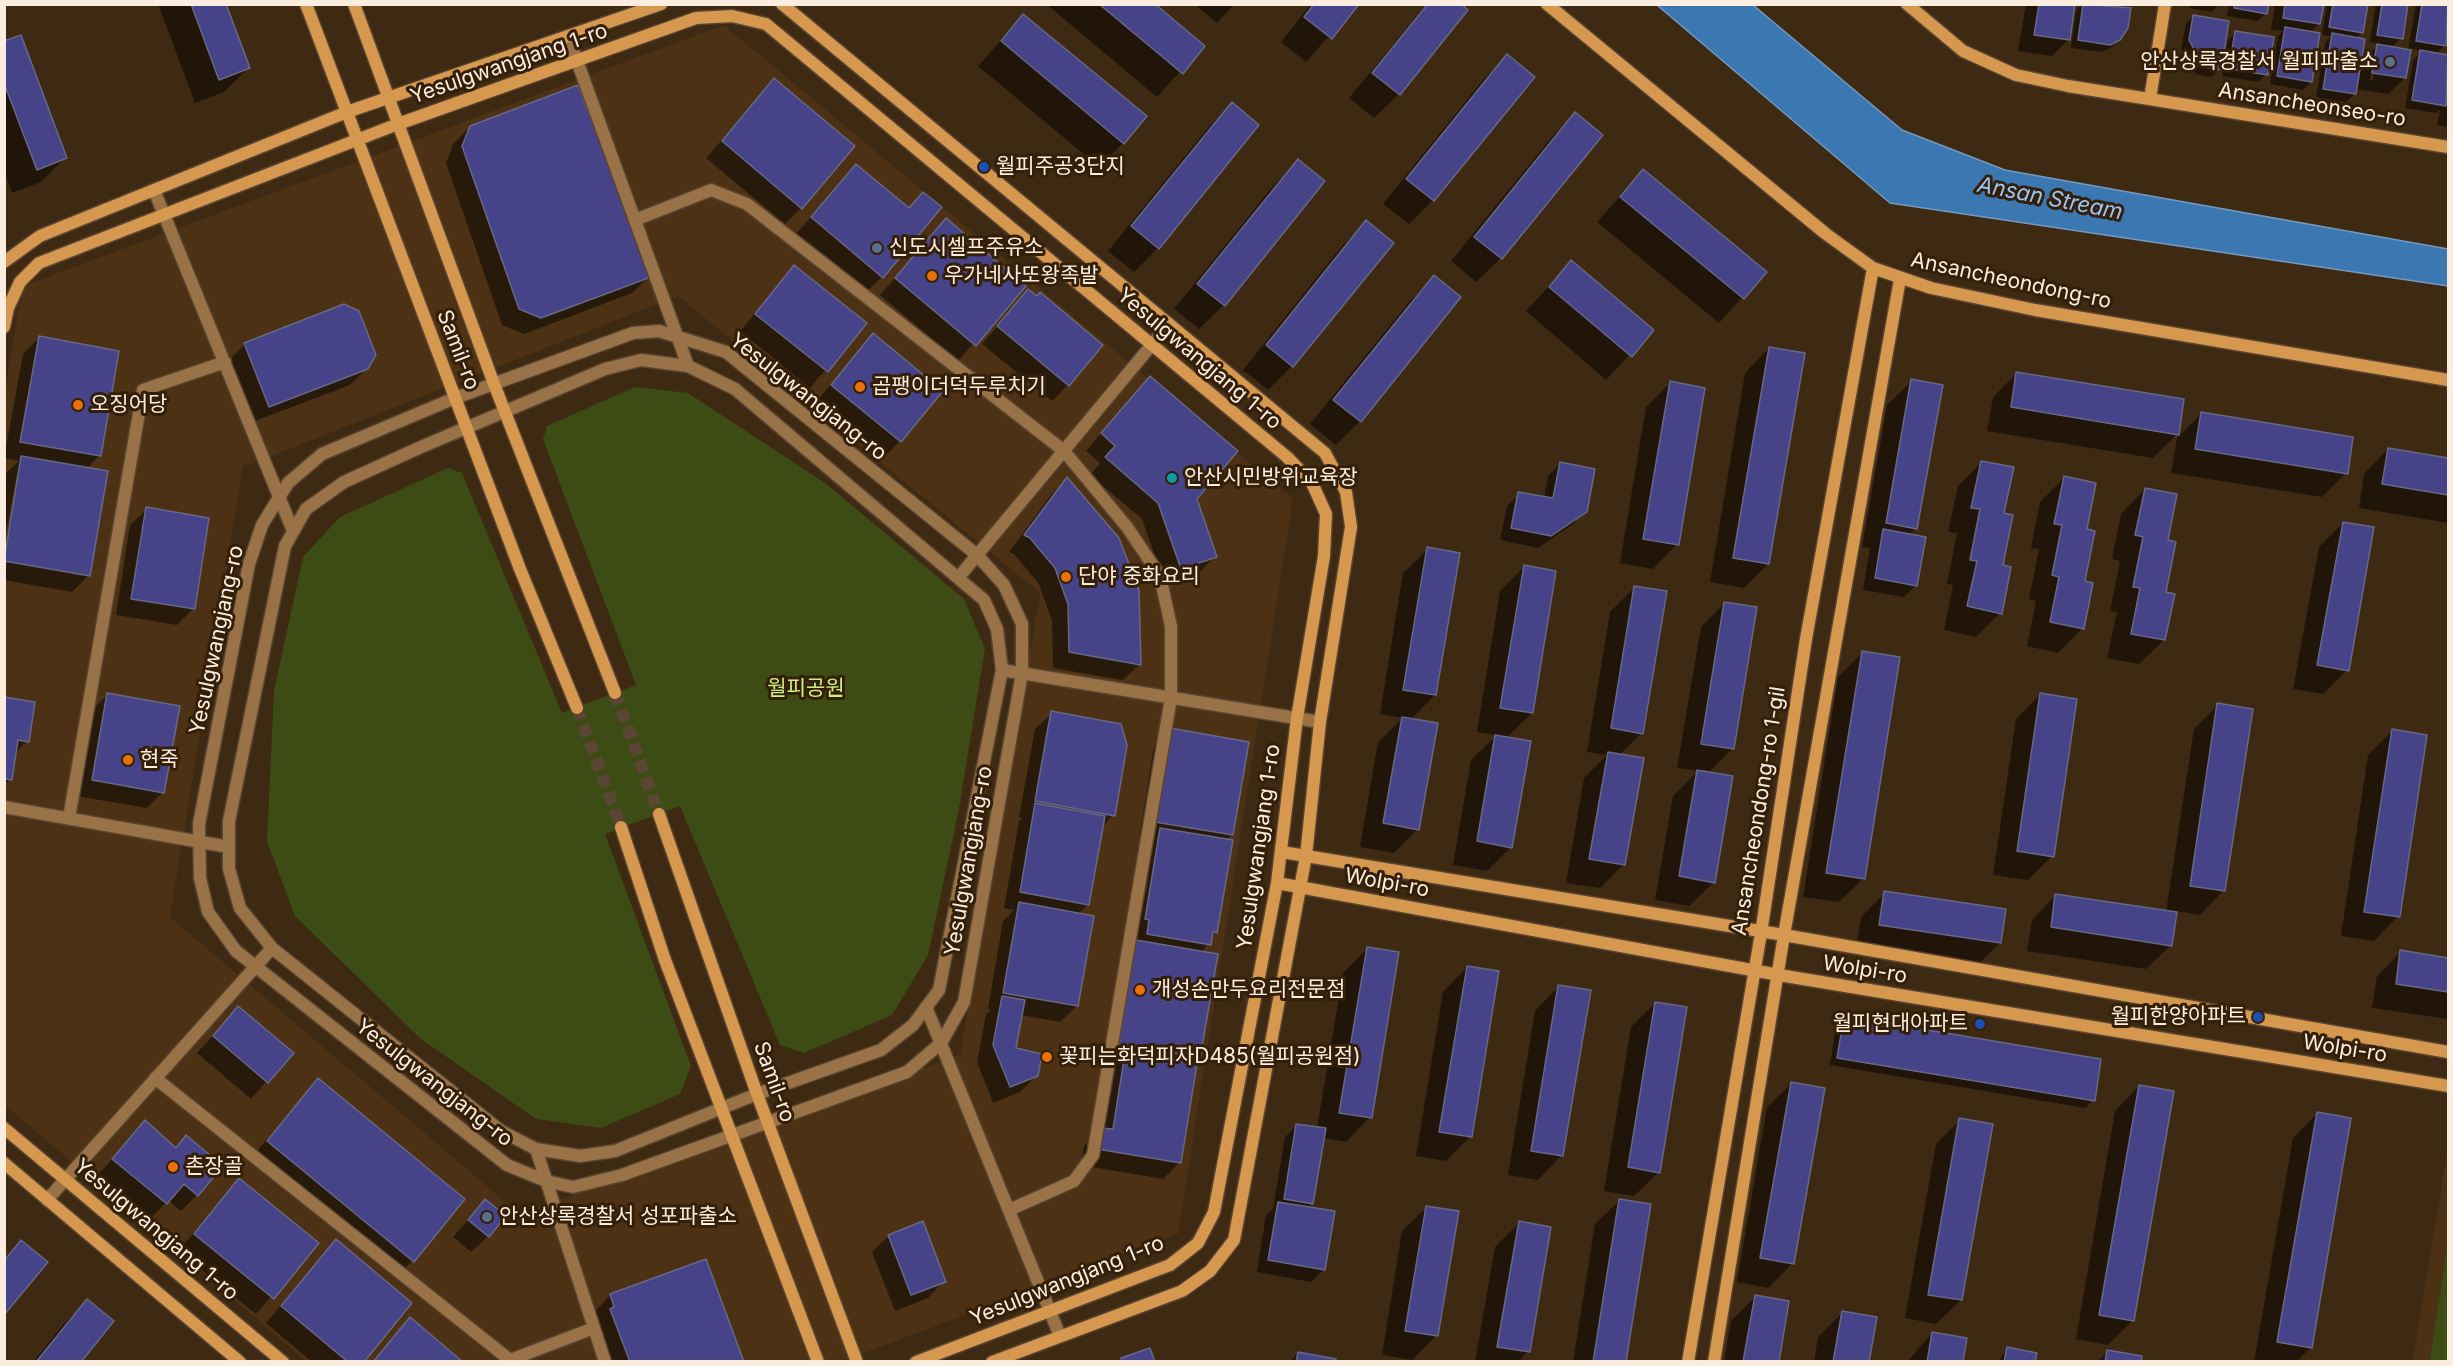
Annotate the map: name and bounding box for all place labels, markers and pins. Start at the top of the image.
place label: 안산상록경찰서 월피파출소 [2140,49,2378,75]
marker: 안산상록경찰서 월피파출소 [2383,55,2397,69]
place label: 월피주공3단지 [996,154,1125,180]
marker: 월피주공3단지 [977,160,991,174]
place label: 신도시셀프주유소 [889,235,1044,261]
marker: 신도시셀프주유소 [870,241,884,255]
place label: 우가네사또왕족발 [944,263,1099,289]
marker: 우가네사또왕족발 [925,269,939,283]
place label: 곱팽이더덕두루치기 [872,374,1046,400]
marker: 곱팽이더덕두루치기 [853,380,867,394]
place label: 오징어당 [90,392,167,418]
marker: 오징어당 [71,398,85,412]
place label: 안산시민방위교육장 [1184,465,1358,491]
marker: 안산시민방위교육장 [1165,471,1179,485]
place label: 단야 중화요리 [1078,564,1200,590]
marker: 단야 중화요리 [1059,570,1073,584]
place label: 현죽 [140,747,179,773]
marker: 현죽 [121,753,135,767]
place label: 개성손만두요리전문점 [1152,977,1345,1003]
marker: 개성손만두요리전문점 [1133,983,1147,997]
place label: 월피한양아파트 [2111,1004,2246,1030]
marker: 월피한양아파트 [2251,1010,2265,1024]
place label: 월피현대아파트 [1833,1011,1968,1037]
marker: 월피현대아파트 [1973,1017,1987,1031]
place label: 꽃피는화덕피자D485(월피공원점) [1059,1044,1361,1070]
marker: 꽃피는화덕피자D485(월피공원점) [1040,1050,1054,1064]
place label: 촌장골 [185,1154,243,1180]
marker: 촌장골 [166,1160,180,1174]
place label: 안산상록경찰서 성포파출소 [499,1204,737,1230]
marker: 안산상록경찰서 성포파출소 [480,1210,494,1224]

